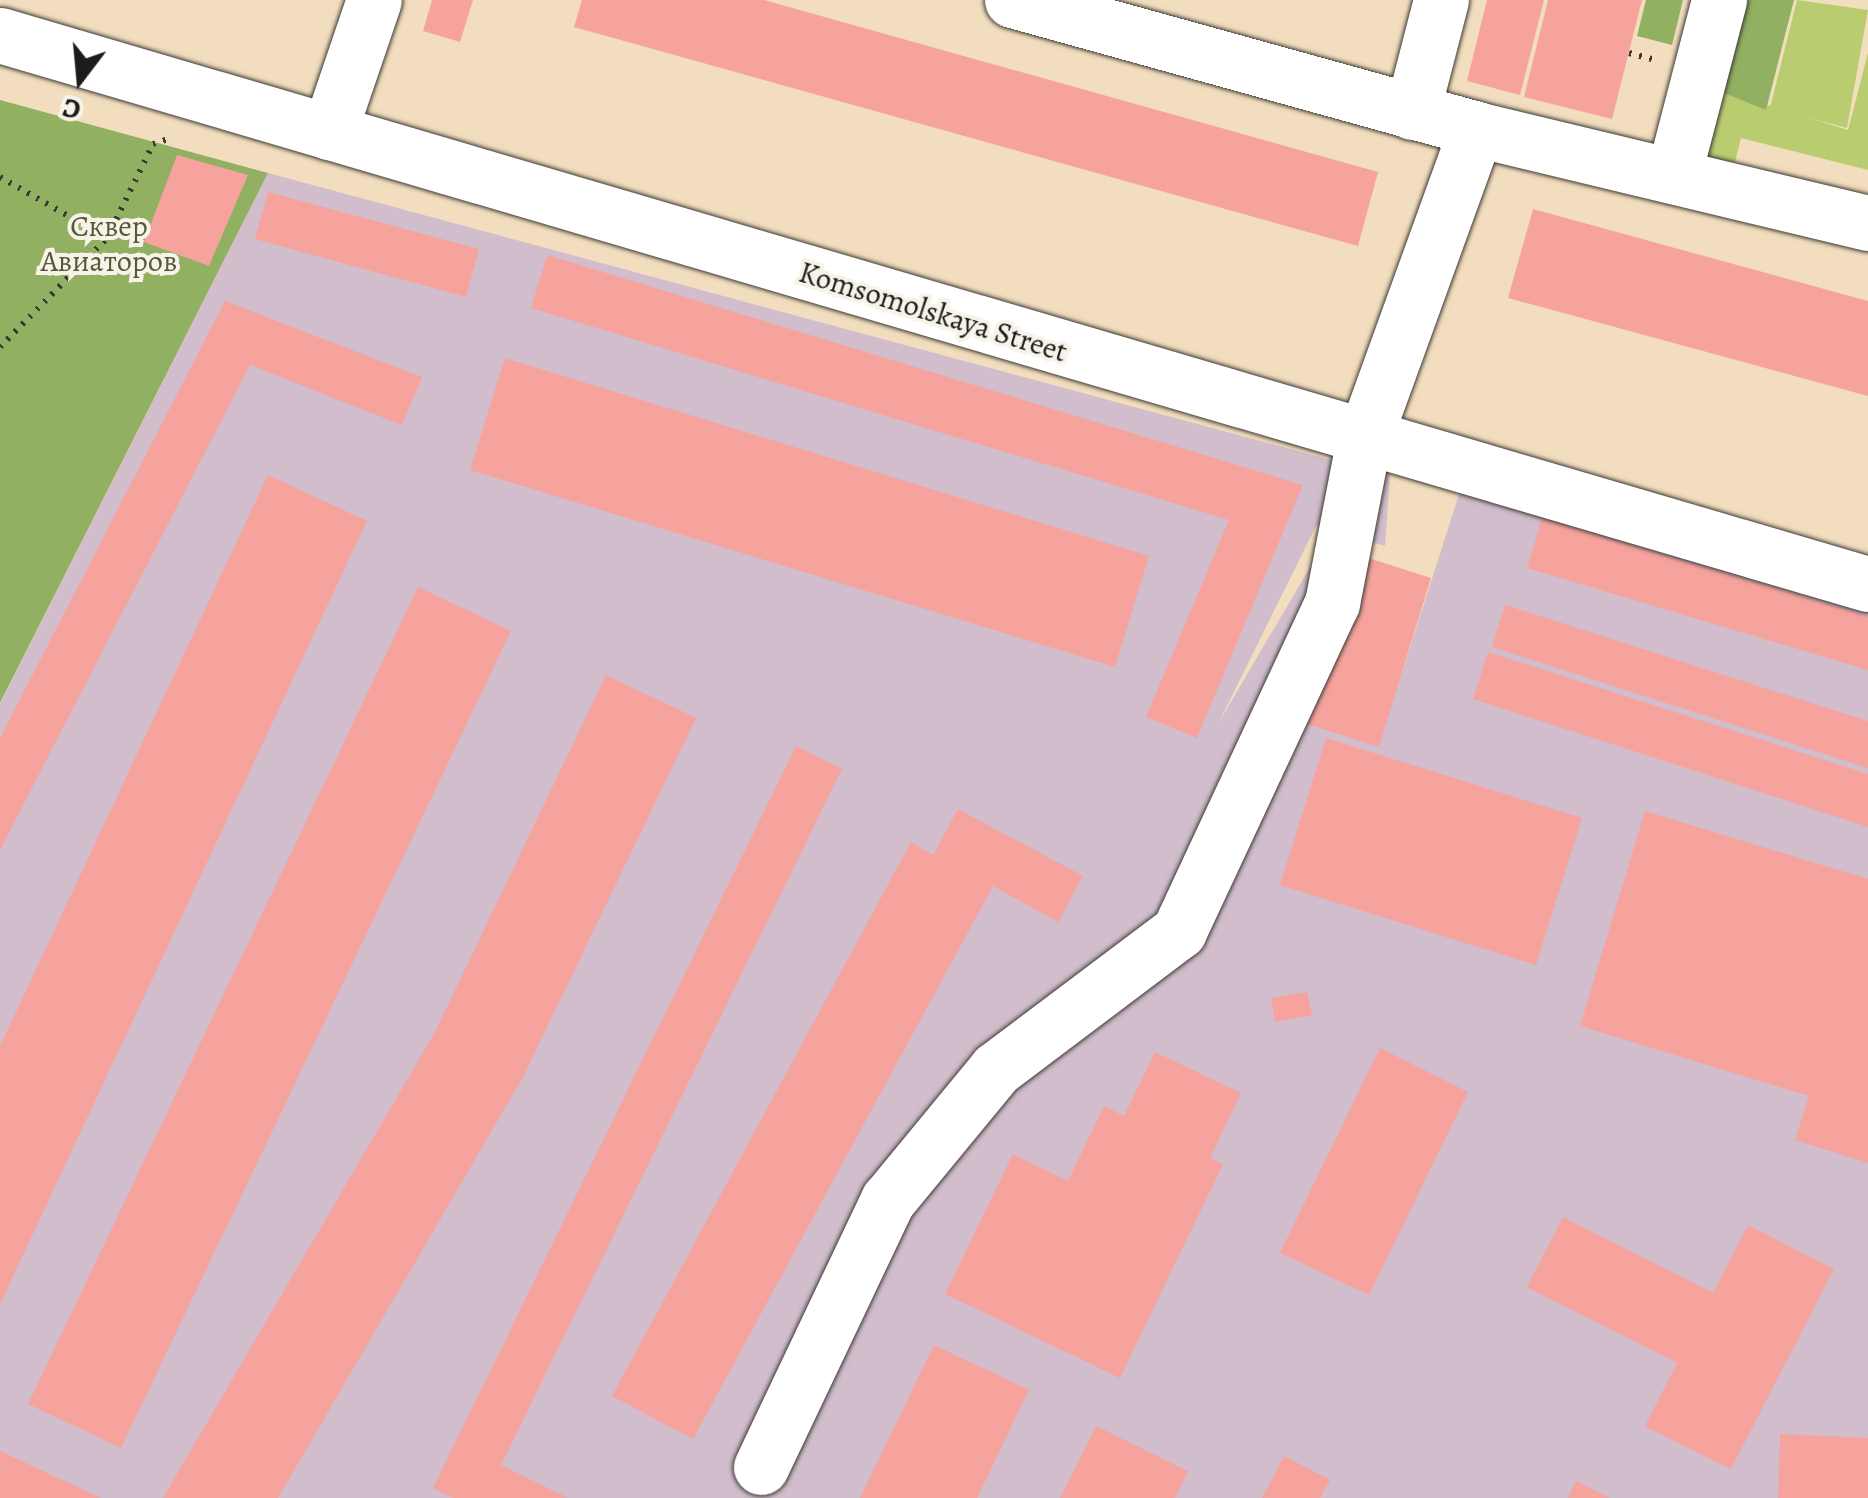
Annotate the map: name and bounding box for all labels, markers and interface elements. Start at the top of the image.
north arrow [30,30,130,130]
text: С [58,88,85,129]
park label: Сквер Авиаторов [41,208,177,278]
street label: Komsomolskaya Street [795,254,1071,370]

